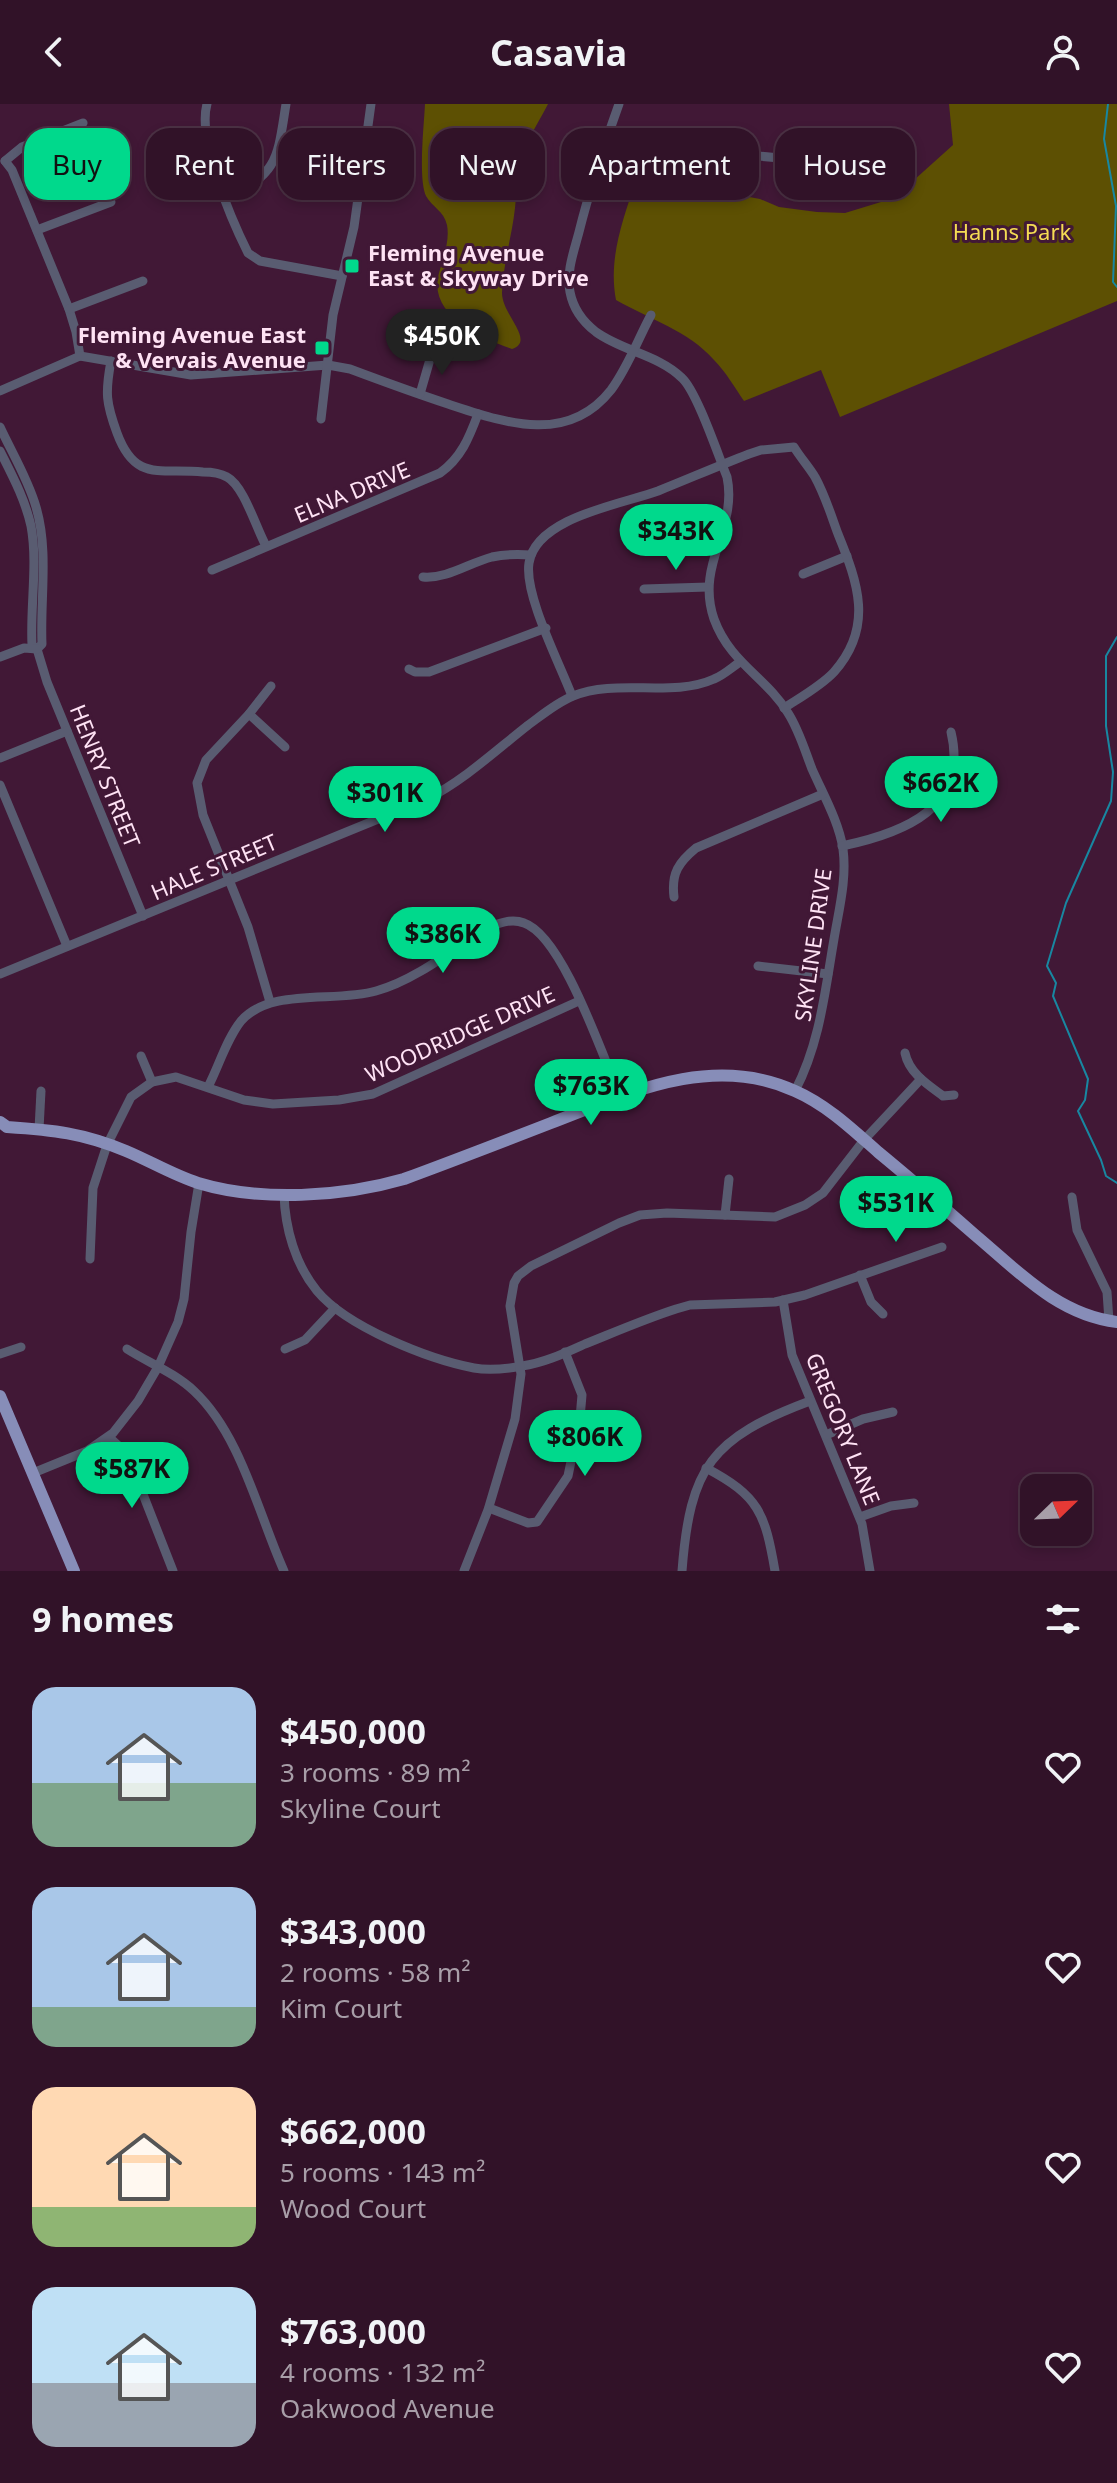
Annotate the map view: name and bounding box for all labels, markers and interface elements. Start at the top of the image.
text: Casavia [490,28,627,77]
icon: back [32,30,76,74]
icon: person [1041,30,1085,74]
chip: Buy [24,128,130,200]
chip: Rent [146,128,262,200]
chip: Filters [278,128,414,200]
chip: New [430,128,545,200]
chip: Apartment [561,128,759,200]
chip: House [775,128,915,200]
park label: Hanns Park [953,216,1072,246]
place label: Fleming Avenue East & Skyway Drive [368,237,589,292]
marker: Fleming Avenue East & Skyway Drive [343,257,361,275]
pin: $450K [386,309,498,377]
text: $450K [404,317,480,353]
place label: Fleming Avenue East & Vervais Avenue [78,319,306,374]
marker: Fleming Avenue East & Vervais Avenue [313,339,331,357]
street label: ELNA DRIVE [289,453,414,529]
pin: $343K [620,504,732,572]
text: $343K [638,512,714,548]
street label: HENRY STREET [64,700,148,852]
pin: $662K [885,756,997,824]
text: $662K [903,764,979,800]
pin: $301K [329,766,441,834]
text: $301K [347,774,423,810]
street label: HALE STREET [146,826,281,906]
street label: SKYLINE DRIVE [786,866,838,1023]
pin: $386K [387,907,499,975]
text: $386K [405,915,481,951]
street label: WOODRIDGE DRIVE [360,978,559,1088]
pin: $763K [535,1059,647,1127]
text: $763K [553,1067,629,1103]
pin: $531K [840,1176,952,1244]
text: $531K [858,1184,934,1220]
street label: GREGORY LANE [800,1348,888,1509]
pin: $806K [529,1410,641,1478]
text: $806K [547,1418,623,1454]
pin: $587K [76,1442,188,1510]
text: $587K [94,1450,170,1486]
north arrow [1020,1474,1092,1546]
map controls [1020,1474,1092,1546]
text: 9 homes [32,1596,174,1642]
icon: filters [1041,1597,1085,1641]
text: $450,000 [280,1708,426,1754]
icon: home [96,1719,192,1815]
icon: heart [1041,1745,1085,1789]
text: 3 rooms · 89 m² [280,1754,470,1790]
text: Skyline Court [280,1790,441,1826]
text: $343,000 [280,1908,426,1954]
icon: home [96,1919,192,2015]
icon: heart [1041,1945,1085,1989]
text: 2 rooms · 58 m² [280,1954,470,1990]
text: Kim Court [280,1990,402,2026]
text: $662,000 [280,2108,426,2154]
icon: home [96,2119,192,2215]
icon: heart [1041,2145,1085,2189]
text: 5 rooms · 143 m² [280,2154,485,2190]
text: Wood Court [280,2190,426,2226]
text: $763,000 [280,2308,426,2354]
icon: home [96,2319,192,2415]
icon: heart [1041,2345,1085,2389]
text: 4 rooms · 132 m² [280,2354,485,2390]
text: Oakwood Avenue [280,2390,495,2426]

